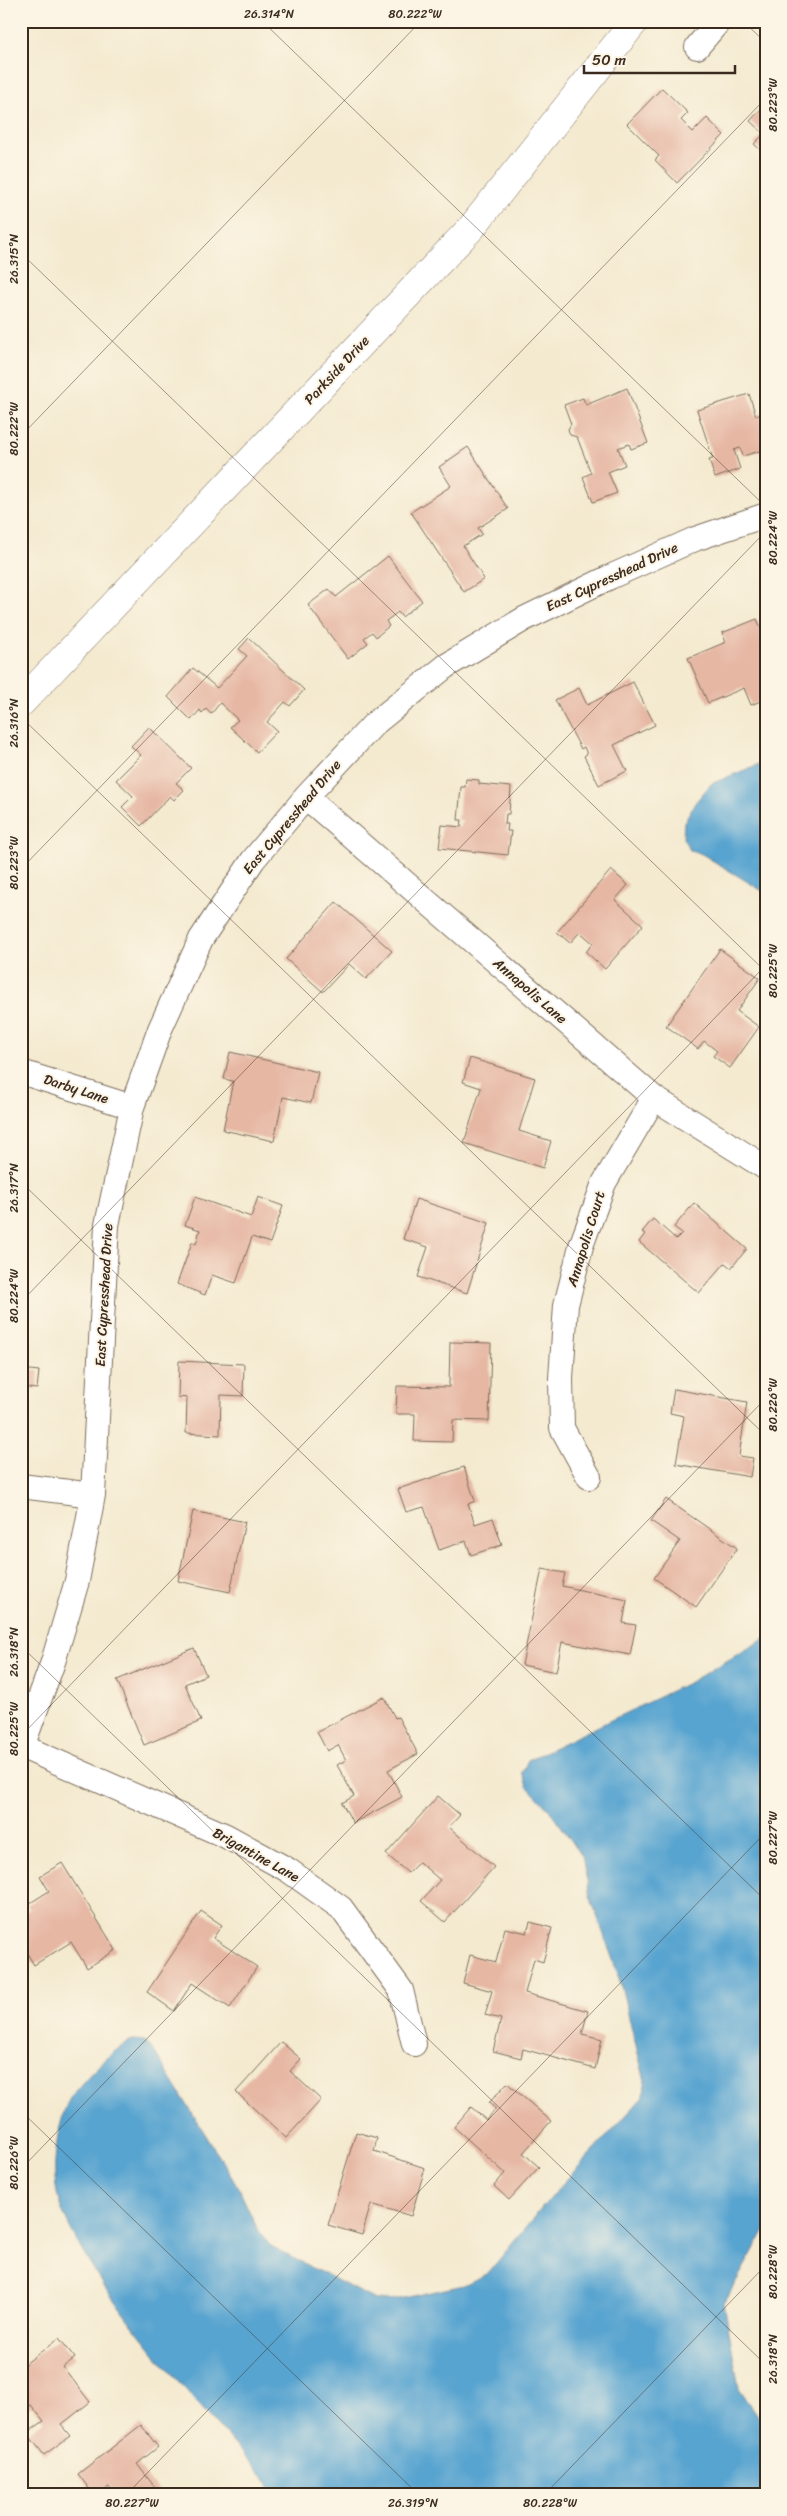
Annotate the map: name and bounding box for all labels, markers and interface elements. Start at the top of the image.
text: 26.314°N [244,3,295,25]
text: 80.222°W [388,3,443,25]
scale bar [584,42,736,74]
text: 50 m [592,47,627,73]
text: 80.223°W [762,78,784,132]
text: 26.315°N [3,233,25,284]
street label: Parkside Drive [298,329,376,411]
text: 80.222°W [3,401,25,456]
text: 80.224°W [762,510,784,565]
street label: East Cypresshead Drive [542,535,682,619]
text: 26.316°N [3,698,25,748]
street label: East Cypresshead Drive [236,754,348,880]
text: 80.223°W [3,836,25,890]
text: 80.225°W [762,943,784,998]
street label: Annapolis Lane [486,951,573,1031]
street label: Darby Lane [40,1067,112,1111]
text: 26.317°N [3,1163,25,1213]
street label: Annapolis Court [559,1188,612,1291]
street label: East Cypresshead Drive [88,1223,120,1367]
text: 80.224°W [3,1268,25,1323]
text: 80.226°W [762,1378,784,1432]
text: 26.318°N [3,1626,25,1677]
text: 80.225°W [3,1701,25,1756]
text: 80.227°W [762,1810,784,1865]
street label: Brigantine Lane [208,1821,304,1889]
text: 80.226°W [3,2136,25,2190]
text: 80.228°W [762,2244,784,2299]
text: 26.318°N [762,2333,784,2384]
text: 80.227°W [105,2492,160,2514]
text: 26.319°N [388,2492,439,2514]
text: 80.228°W [523,2492,578,2514]

